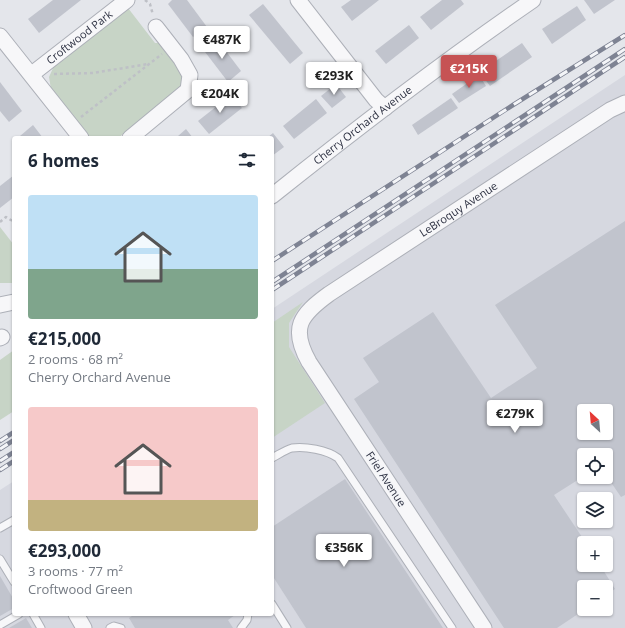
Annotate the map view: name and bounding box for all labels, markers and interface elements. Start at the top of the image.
street label: Croftwood Park [43,6,115,67]
pin: €487K [194,26,250,60]
text: €487K [203,30,241,48]
pin: €215K [441,55,497,89]
text: €215K [450,59,488,77]
pin: €293K [306,62,362,96]
text: €293K [315,66,353,84]
pin: €204K [192,80,248,114]
street label: Cherry Orchard Avenue [310,82,415,168]
text: €204K [201,84,239,102]
text: 6 homes [28,149,99,172]
icon: filters [236,149,258,171]
street label: LeBroquy Avenue [416,178,500,240]
icon: home [107,221,179,293]
text: €215,000 [28,327,101,350]
text: 2 rooms · 68 m² [28,350,123,368]
text: Cherry Orchard Avenue [28,368,171,386]
pin: €279K [487,400,543,434]
text: €279K [496,404,534,422]
north arrow [577,404,613,440]
map controls [577,404,613,616]
icon: home [107,433,179,505]
street label: Friel Avenue [363,448,410,509]
button: locate [577,448,613,484]
button: layers [577,492,613,528]
pin: €356K [316,534,372,568]
button: + [577,536,613,572]
text: €356K [325,538,363,556]
text: €293,000 [28,539,101,562]
text: 3 rooms · 77 m² [28,562,123,580]
text: Croftwood Green [28,580,133,598]
button: − [577,580,613,616]

